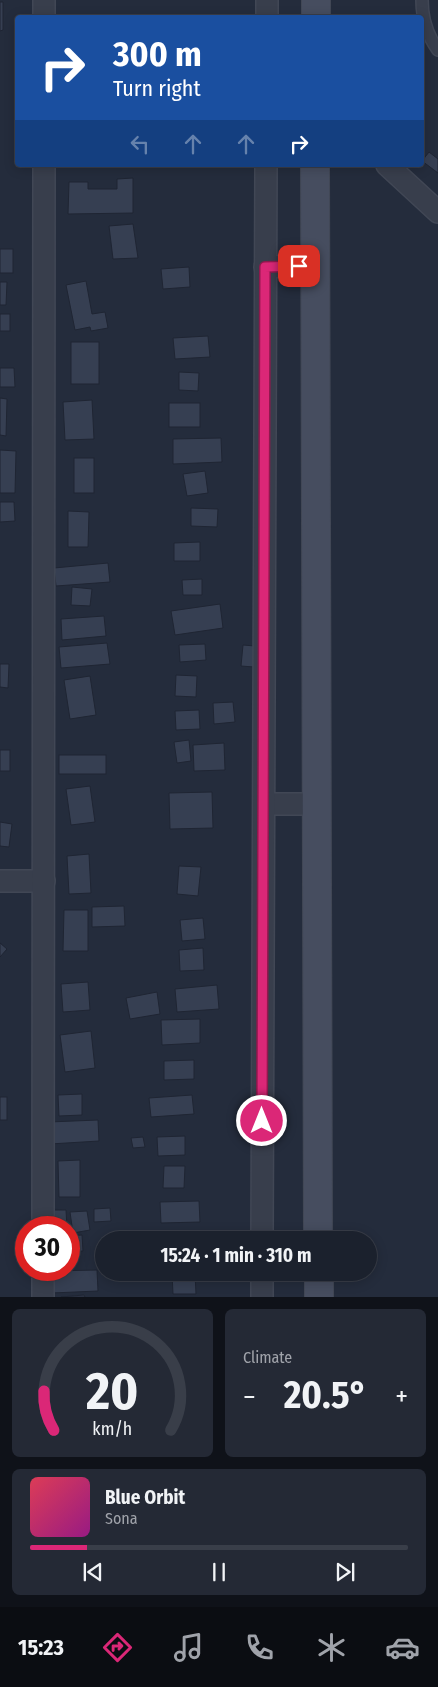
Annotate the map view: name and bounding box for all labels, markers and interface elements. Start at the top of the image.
text: 300 m [113,33,202,75]
icon: right [30,35,95,100]
text: Turn right [113,75,201,102]
icon: left [126,130,154,158]
icon: ahead [179,130,207,158]
icon: ahead [232,130,260,158]
icon: right [285,130,313,158]
pin [278,245,320,287]
icon: arrive [285,252,313,280]
position arrow [235,1094,287,1146]
speed limit sign: 30 [15,1216,80,1281]
text: 15:24 · 1 min · 310 m [160,1244,312,1267]
text: Climate [243,1348,292,1367]
text: 20 [85,1360,139,1423]
text: 20.5° [284,1372,367,1418]
text: − [243,1380,256,1413]
text: + [395,1380,408,1413]
text: km/h [93,1418,132,1440]
text: Blue Orbit [105,1486,185,1509]
text: Sona [105,1509,138,1528]
icon: previous [79,1558,107,1586]
icon: pause [205,1558,233,1586]
icon: next [331,1558,359,1586]
icon: directions [100,1630,135,1665]
icon: music [171,1630,206,1665]
icon: phone [242,1630,277,1665]
icon: climate [314,1630,349,1665]
icon: car [385,1630,420,1665]
text: 15:23 [18,1634,64,1661]

